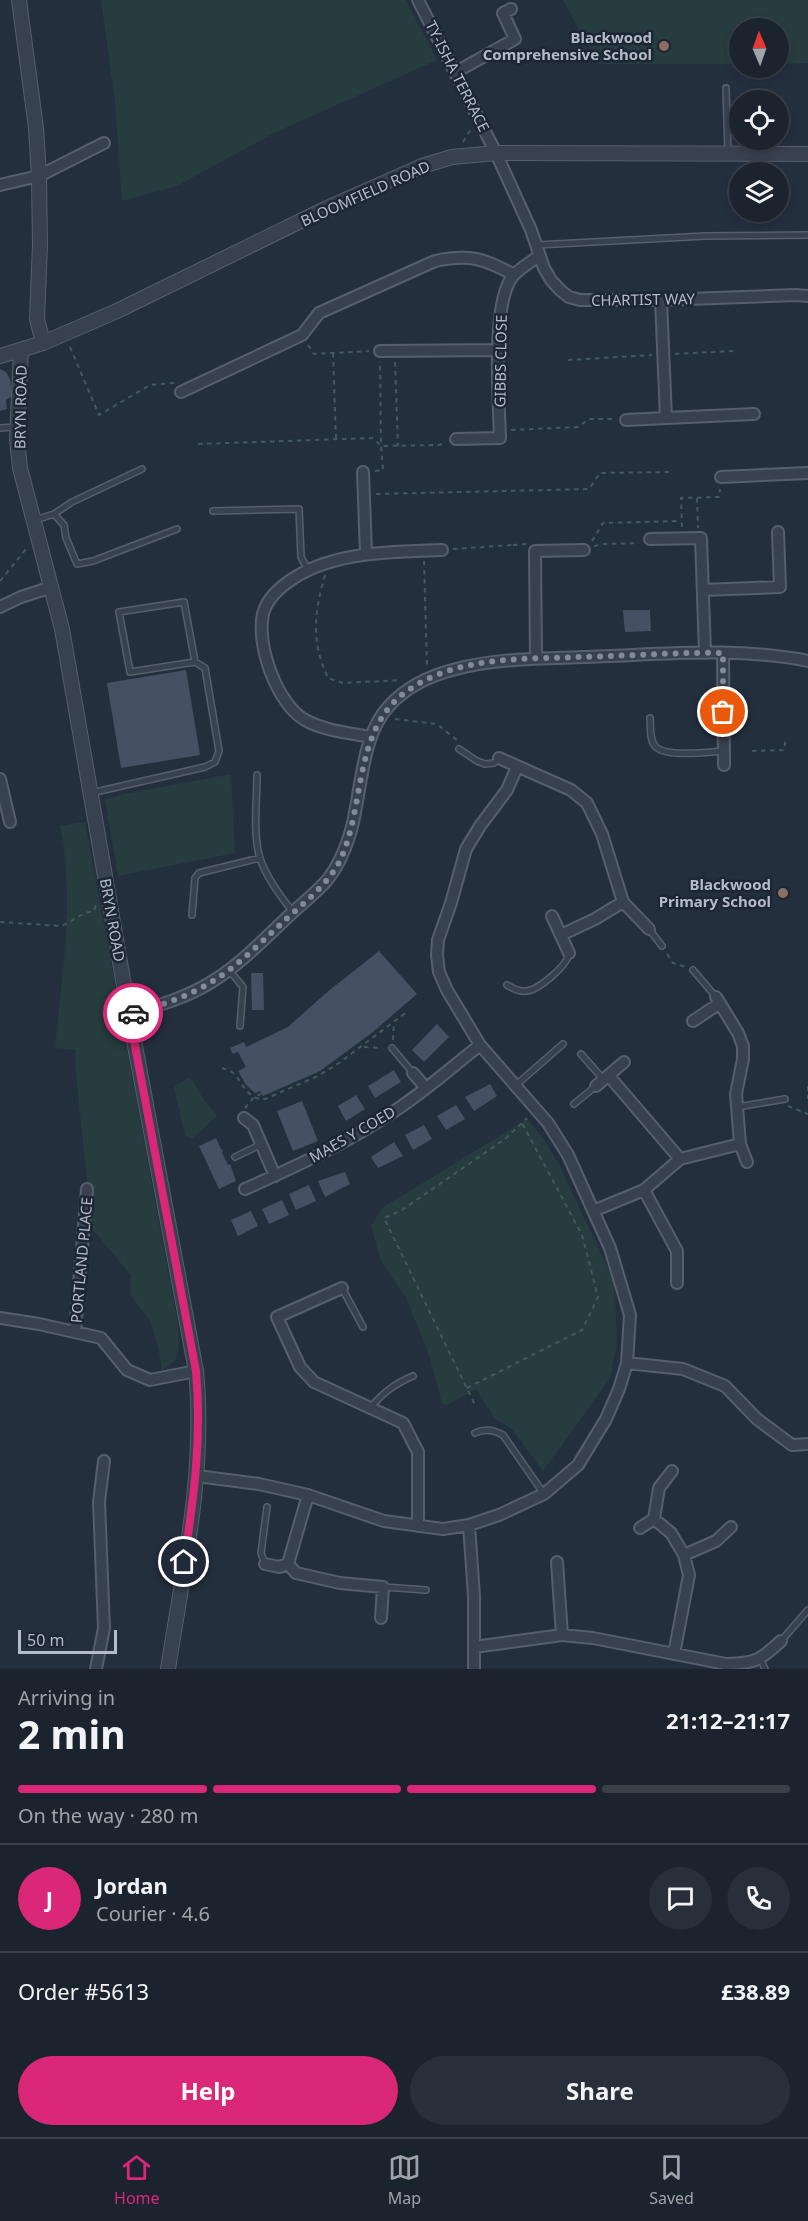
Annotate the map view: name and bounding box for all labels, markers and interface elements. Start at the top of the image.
street label: TY-ISHA TERRACE [421,17,495,135]
north arrow [729,18,789,78]
map controls [729,18,789,222]
place label: Blackwood Comprehensive School [483,27,652,64]
marker: Blackwood Comprehensive School [657,39,671,53]
button: locate [729,90,789,150]
street label: BLOOMFIELD ROAD [297,155,433,231]
button: layers [729,162,789,222]
street label: CHARTIST WAY [591,288,696,310]
street label: GIBBS CLOSE [489,314,511,408]
street label: BRYN ROAD [9,365,31,449]
pin [697,686,748,737]
icon: bag [706,695,739,728]
place label: Blackwood Primary School [659,874,771,911]
street label: BRYN ROAD [96,877,130,963]
marker: Blackwood Primary School [776,886,790,900]
courier [103,983,163,1043]
icon: car [117,997,150,1030]
street label: MAES Y COED [305,1101,399,1167]
street label: PORTLAND PLACE [66,1196,96,1324]
pin [158,1536,209,1587]
icon: home [167,1545,200,1578]
scale bar [18,1627,117,1654]
text: 50 m [27,1629,64,1651]
text: Arriving in [18,1684,115,1711]
text: 21:12–21:17 [666,1705,790,1735]
text: 2 min [18,1707,125,1760]
text: On the way · 280 m [18,1802,198,1829]
button: chat [649,1867,712,1930]
button: phone [727,1867,790,1930]
text: Jordan [96,1870,168,1900]
text: J [46,1883,53,1913]
text: Courier · 4.6 [96,1900,210,1927]
text: Order #5613 [18,1976,149,2006]
text: £38.89 [721,1976,790,2006]
button: Help [18,2056,398,2125]
button: Share [410,2056,790,2125]
tab: Home [114,2151,160,2209]
tab: Map [388,2151,421,2209]
tab: Saved [649,2151,694,2209]

